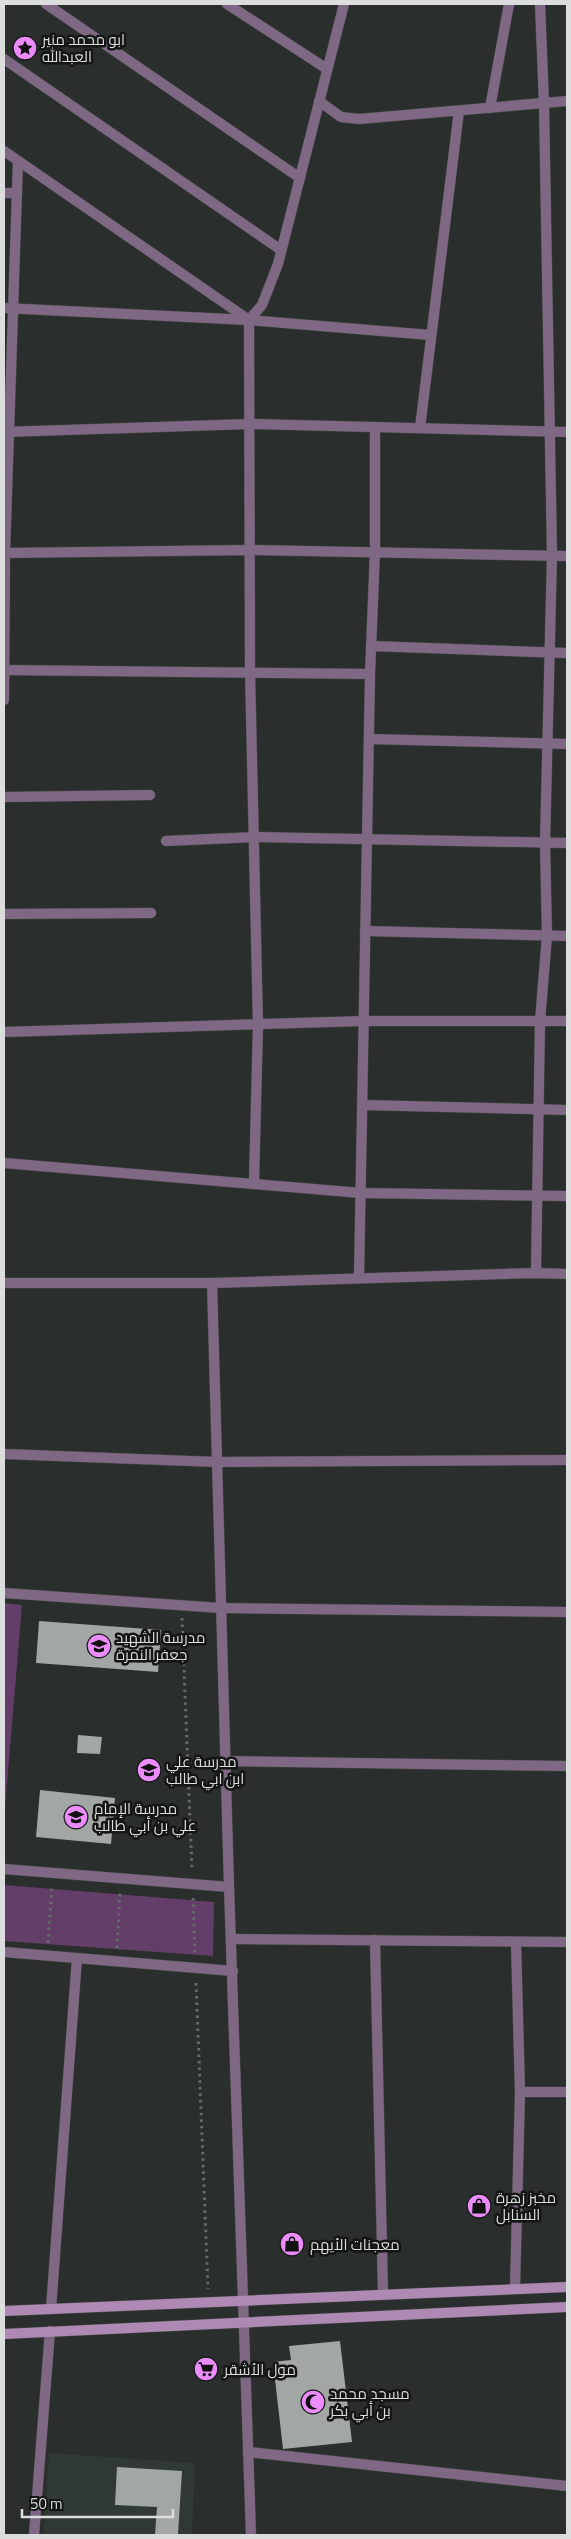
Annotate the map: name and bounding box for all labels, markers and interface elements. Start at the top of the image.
place label: ابو محمد منير العبدالله [41,28,125,68]
place icon: ابو محمد منير العبدالله [12,35,38,61]
place label: مدرسة الشهيد جعفر النمرة [116,1626,205,1666]
school or university icon: مدرسة الشهيد جعفر النمرة [86,1633,112,1659]
place label: مدرسة علي ابن ابي طالب [166,1750,244,1791]
school or university icon: مدرسة علي ابن ابي طالب [136,1757,162,1783]
place label: مدرسة الإمام علي بن أبي طالب [94,1797,196,1838]
school or university icon: مدرسة الإمام علي بن أبي طالب [63,1804,89,1830]
place label: مخبز زهرة السنابل [496,2186,556,2226]
shop icon: مخبز زهرة السنابل [466,2193,492,2219]
shop icon: معجنات الأيهم [279,2231,305,2257]
place label: معجنات الأيهم [310,2233,400,2256]
supermarket icon: مول الأشقر [193,2356,219,2382]
place label: مول الأشقر [223,2358,296,2381]
place label: مسجد محمد بن أبي بكر [329,2382,410,2423]
mosque icon: مسجد محمد بن أبي بكر [300,2389,326,2415]
scale bar [22,2486,174,2518]
text: 50 m [30,2492,63,2515]

